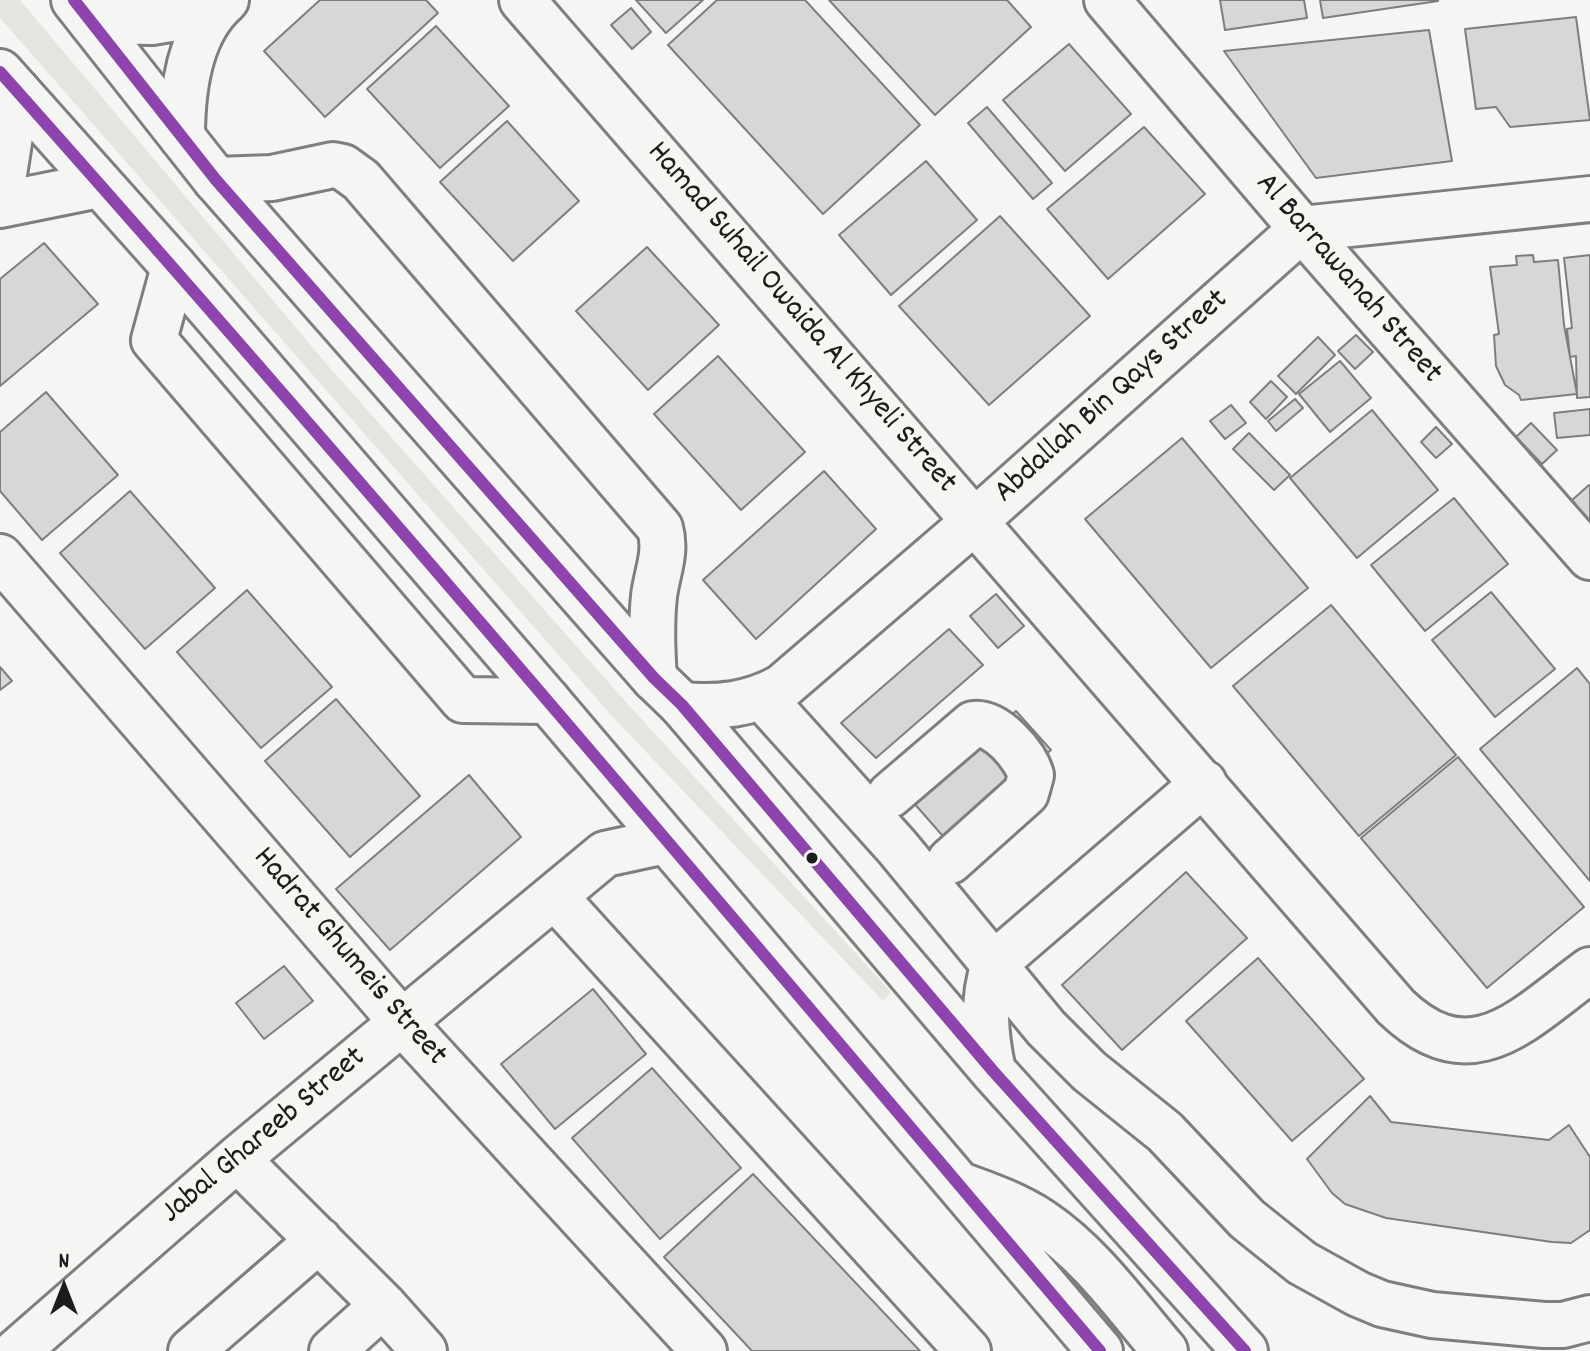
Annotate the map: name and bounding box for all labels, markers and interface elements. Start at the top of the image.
street label: Hamad Suhail Owaida Al Khyeli Street [637,135,963,503]
street label: Al Barrawanah Street [1245,167,1449,393]
street label: Abdallah Bin Qays Street [988,283,1238,513]
street label: Hadrat Ghumeis Street [242,841,454,1075]
unlabelled marker [804,850,820,866]
street label: Jabal Ghareeb Street [155,1040,375,1234]
north arrow [24,1247,104,1327]
text: N [59,1247,69,1278]

